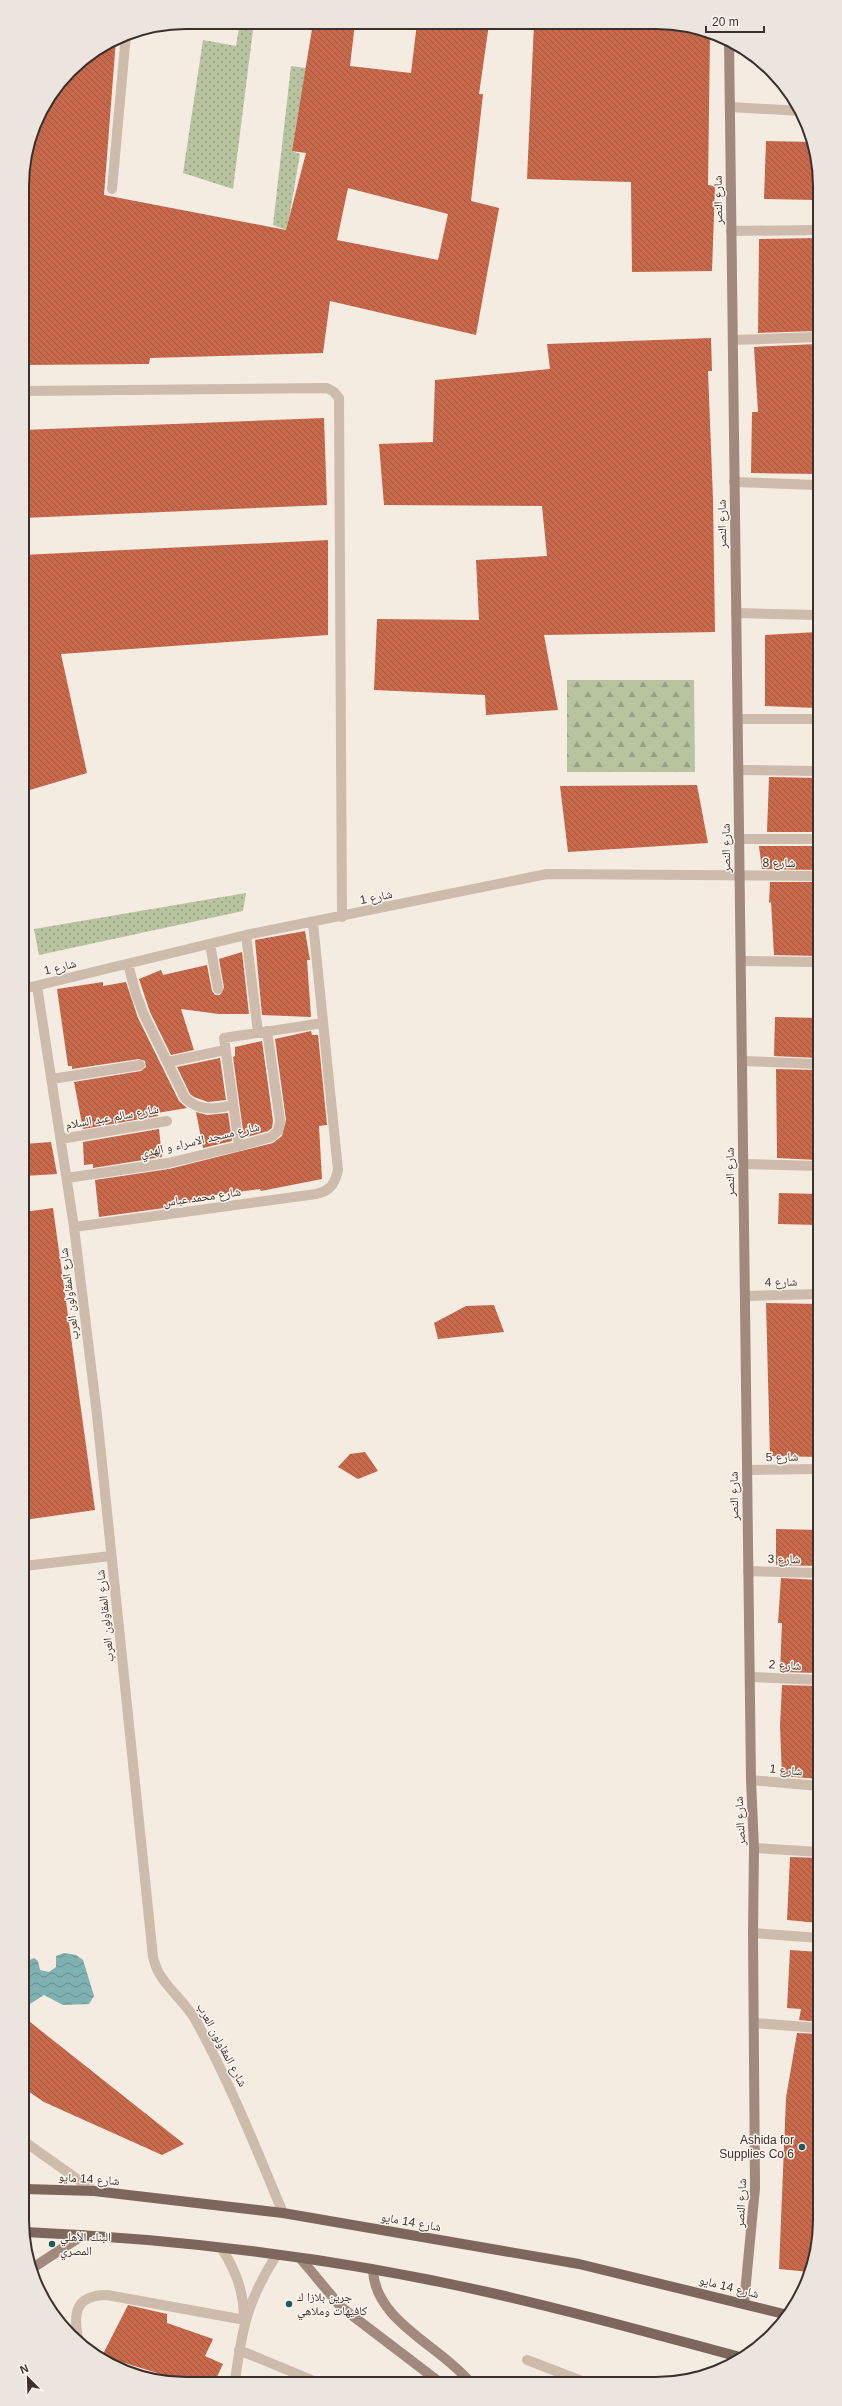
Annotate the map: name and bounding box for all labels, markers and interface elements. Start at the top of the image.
scale bar [706,8,764,34]
text: 20 m [712,15,739,29]
street label: شارع النصر [711,175,726,226]
street label: شارع النصر [715,499,730,550]
street label: شارع النصر [719,823,734,874]
street label: شارع 8 [763,856,796,871]
street label: شارع 1 [358,887,394,908]
street label: شارع 1 [42,956,78,979]
street label: شارع سالم عبد السلام [64,1102,160,1133]
street label: شارع مسجد الاسراء و الهدي [139,1119,262,1163]
street label: شارع النصر [723,1147,738,1198]
street label: شارع محمد عباس [162,1185,242,1210]
street label: شارع المقاولون العرب [56,1247,83,1341]
street label: شارع 4 [764,1275,798,1290]
street label: شارع 5 [765,1450,799,1465]
street label: شارع النصر [727,1471,742,1522]
street label: شارع 3 [767,1552,801,1567]
street label: شارع المقاولون العرب [93,1569,118,1663]
street label: شارع 2 [768,1657,802,1674]
street label: شارع 1 [769,1762,803,1779]
street label: شارع النصر [732,1796,749,1847]
street label: شارع المقاولون العرب [193,2001,250,2090]
place label: Ashida for Supplies Co 6 [719,2133,794,2161]
marker: Ashida for Supplies Co 6 [797,2142,807,2152]
street label: شارع 14 مايو [58,2170,120,2189]
street label: شارع النصر [733,2178,750,2229]
street label: شارع 14 مايو [380,2210,442,2235]
place label: البنك الأهلي المصري [60,2230,111,2261]
marker: البنك الأهلي المصري [47,2239,57,2249]
street label: شارع 14 مايو [697,2273,760,2302]
place label: جرين بلازا ك كافيهات وملاهي [297,2290,367,2321]
marker: جرين بلازا ك كافيهات وملاهي [284,2299,294,2309]
north arrow [8,2358,48,2398]
text: N [18,2362,30,2376]

